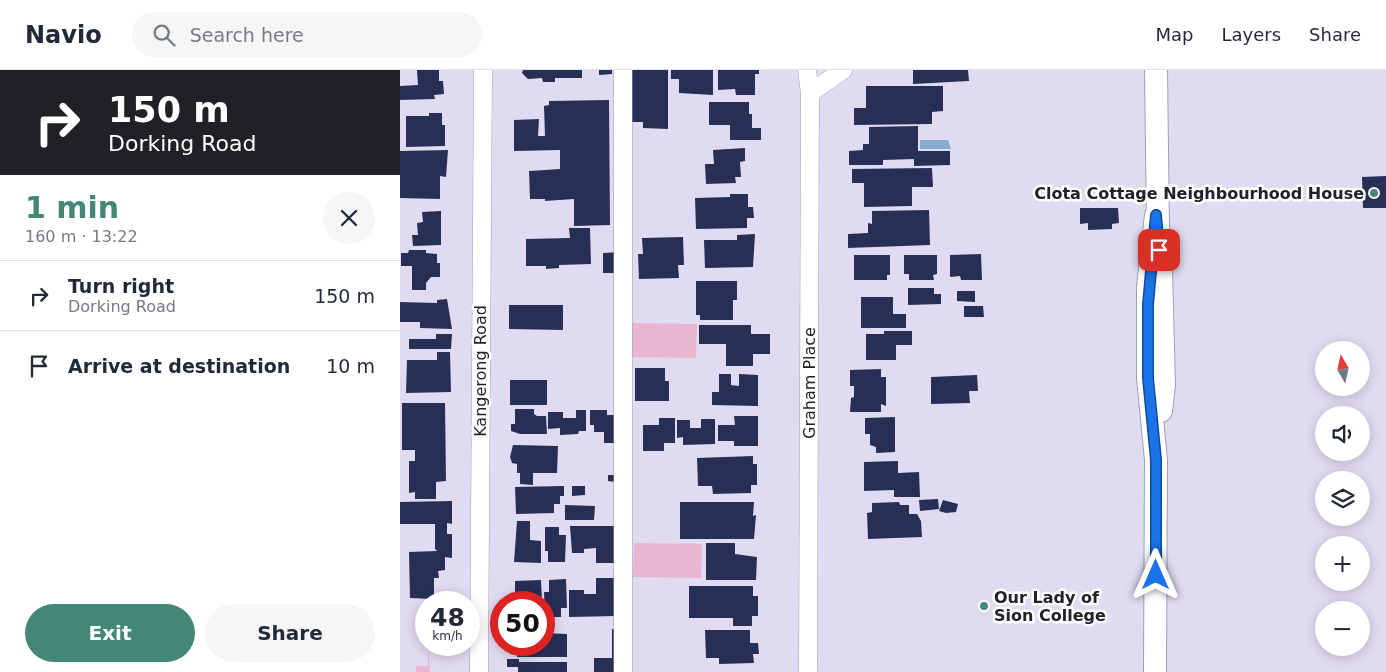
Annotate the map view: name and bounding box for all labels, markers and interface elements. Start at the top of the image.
search box [132,12,482,57]
text: Navio [25,21,102,49]
icon: search [150,21,178,49]
text: Search here [190,24,304,46]
text: Map [1155,24,1193,45]
text: Layers [1221,24,1281,45]
text: Share [1309,24,1361,45]
icon: right [25,90,90,155]
text: 150 m [108,90,230,130]
text: Dorking Road [108,131,256,156]
place label: Clota Cottage Neighbourhood House [1034,184,1364,203]
marker: Clota Cottage Neighbourhood House [1368,187,1380,199]
text: 1 min [25,190,119,225]
button: close [323,192,375,244]
text: 160 m · 13:22 [25,227,138,246]
pin [1138,229,1180,271]
icon: arrive [1145,236,1173,264]
text: Turn right [68,275,174,297]
icon: right [25,282,53,310]
text: 150 m [314,285,375,307]
text: Dorking Road [68,297,176,316]
street label: Kangerong Road [471,305,490,437]
street label: Graham Place [800,327,819,439]
north arrow [1315,341,1370,396]
map controls [1315,341,1370,656]
icon: arrive [25,352,53,380]
text: Arrive at destination [68,355,290,377]
text: 10 m [326,355,375,377]
button: sound [1315,406,1370,461]
button: layers [1315,471,1370,526]
button: + [1315,536,1370,591]
position arrow [1129,548,1181,600]
place label: Our Lady of Sion College [994,588,1106,625]
speed limit sign: 50 [490,591,555,656]
marker: Our Lady of Sion College [978,600,990,612]
button: − [1315,601,1370,656]
text: 48 [430,603,465,632]
button: Exit [25,604,195,662]
button: Share [205,604,375,662]
text: km/h [432,629,463,643]

